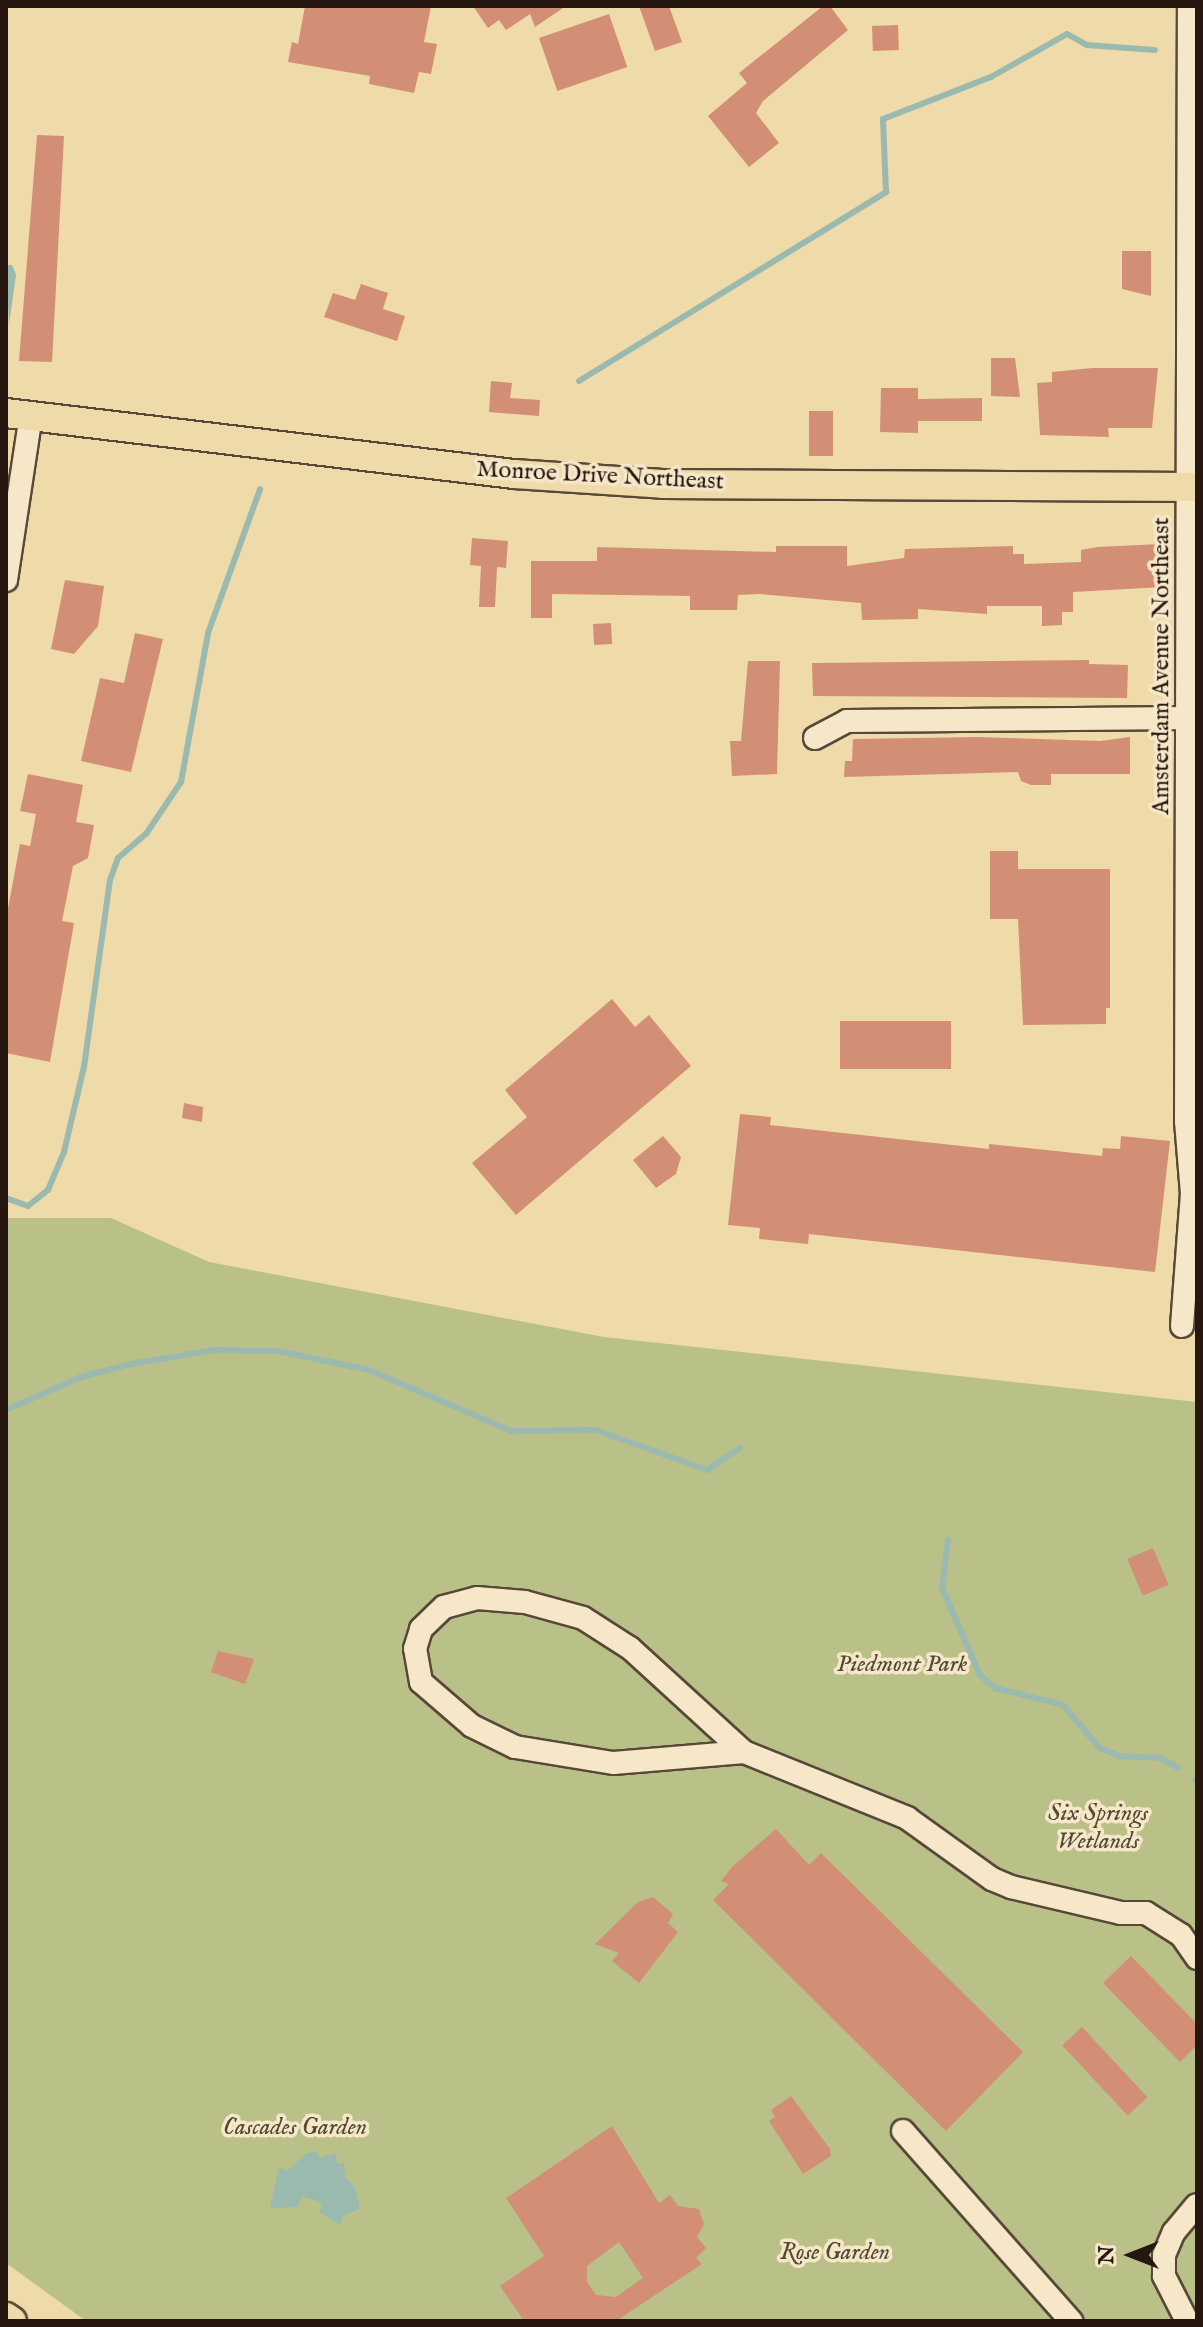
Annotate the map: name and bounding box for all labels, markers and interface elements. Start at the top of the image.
street label: Monroe Drive Northeast [475,455,725,497]
street label: Amsterdam Avenue Northeast [1148,517,1176,815]
park label: Piedmont Park [837,1651,967,1679]
park label: Six Springs Wetlands [1048,1800,1148,1856]
park label: Cascades Garden [223,2114,367,2142]
north arrow [1091,2215,1171,2295]
park label: Rose Garden [780,2239,890,2267]
text: N [1093,2245,1121,2265]

